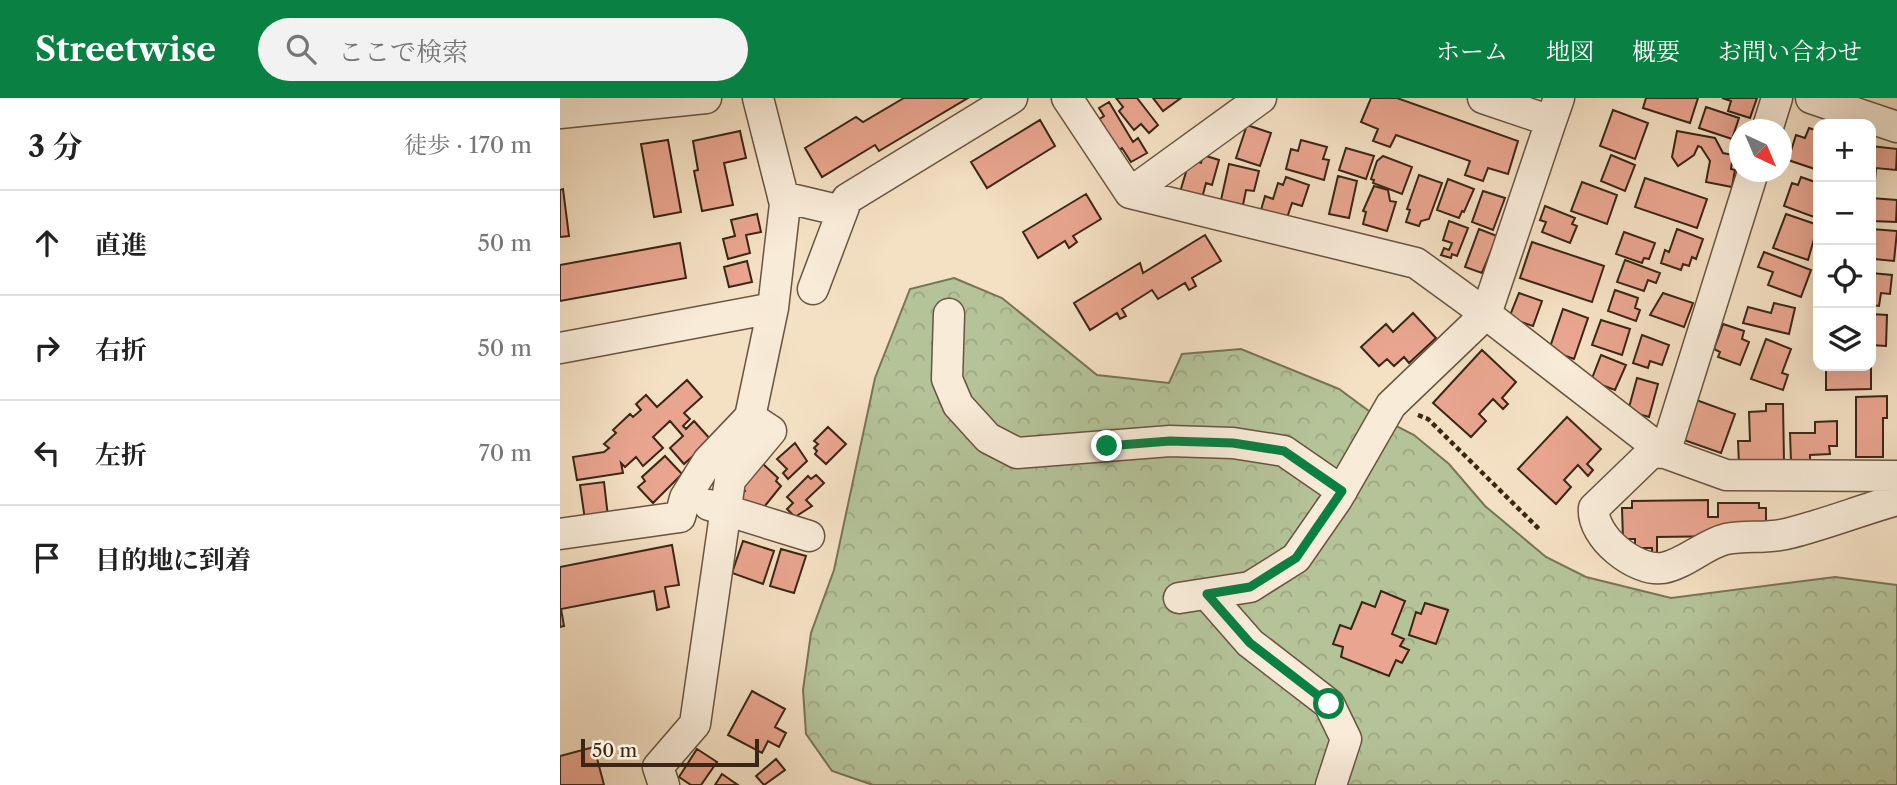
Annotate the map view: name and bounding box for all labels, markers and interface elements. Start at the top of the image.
search box [258,18,748,81]
text: Streetwise [35,29,216,70]
icon: search [282,30,320,68]
text: ここで検索 [338,36,468,68]
text: ホーム [1436,37,1508,66]
text: 地図 [1546,37,1594,66]
text: 概要 [1632,37,1680,66]
text: お問い合わせ [1718,37,1862,66]
north arrow [1729,119,1792,182]
map controls [1813,119,1876,371]
button: + [1813,119,1876,182]
text: 3 分 [28,128,82,165]
text: 徒歩 · 170 m [404,131,532,159]
button: − [1813,182,1876,245]
icon: ahead [28,224,66,262]
text: 直進 [95,229,147,261]
text: 50 m [477,229,532,257]
button: locate [1813,245,1876,308]
button: layers [1813,308,1876,371]
icon: right [28,329,66,367]
text: 右折 [95,334,147,366]
text: 50 m [477,334,532,362]
route end [1091,430,1122,461]
icon: left [28,434,66,472]
text: 左折 [95,439,147,471]
text: 70 m [479,439,532,467]
icon: arrive [28,539,66,577]
text: 目的地に到着 [95,544,251,576]
route start [1313,688,1344,719]
scale bar [581,736,760,768]
text: 50 m [592,739,637,762]

